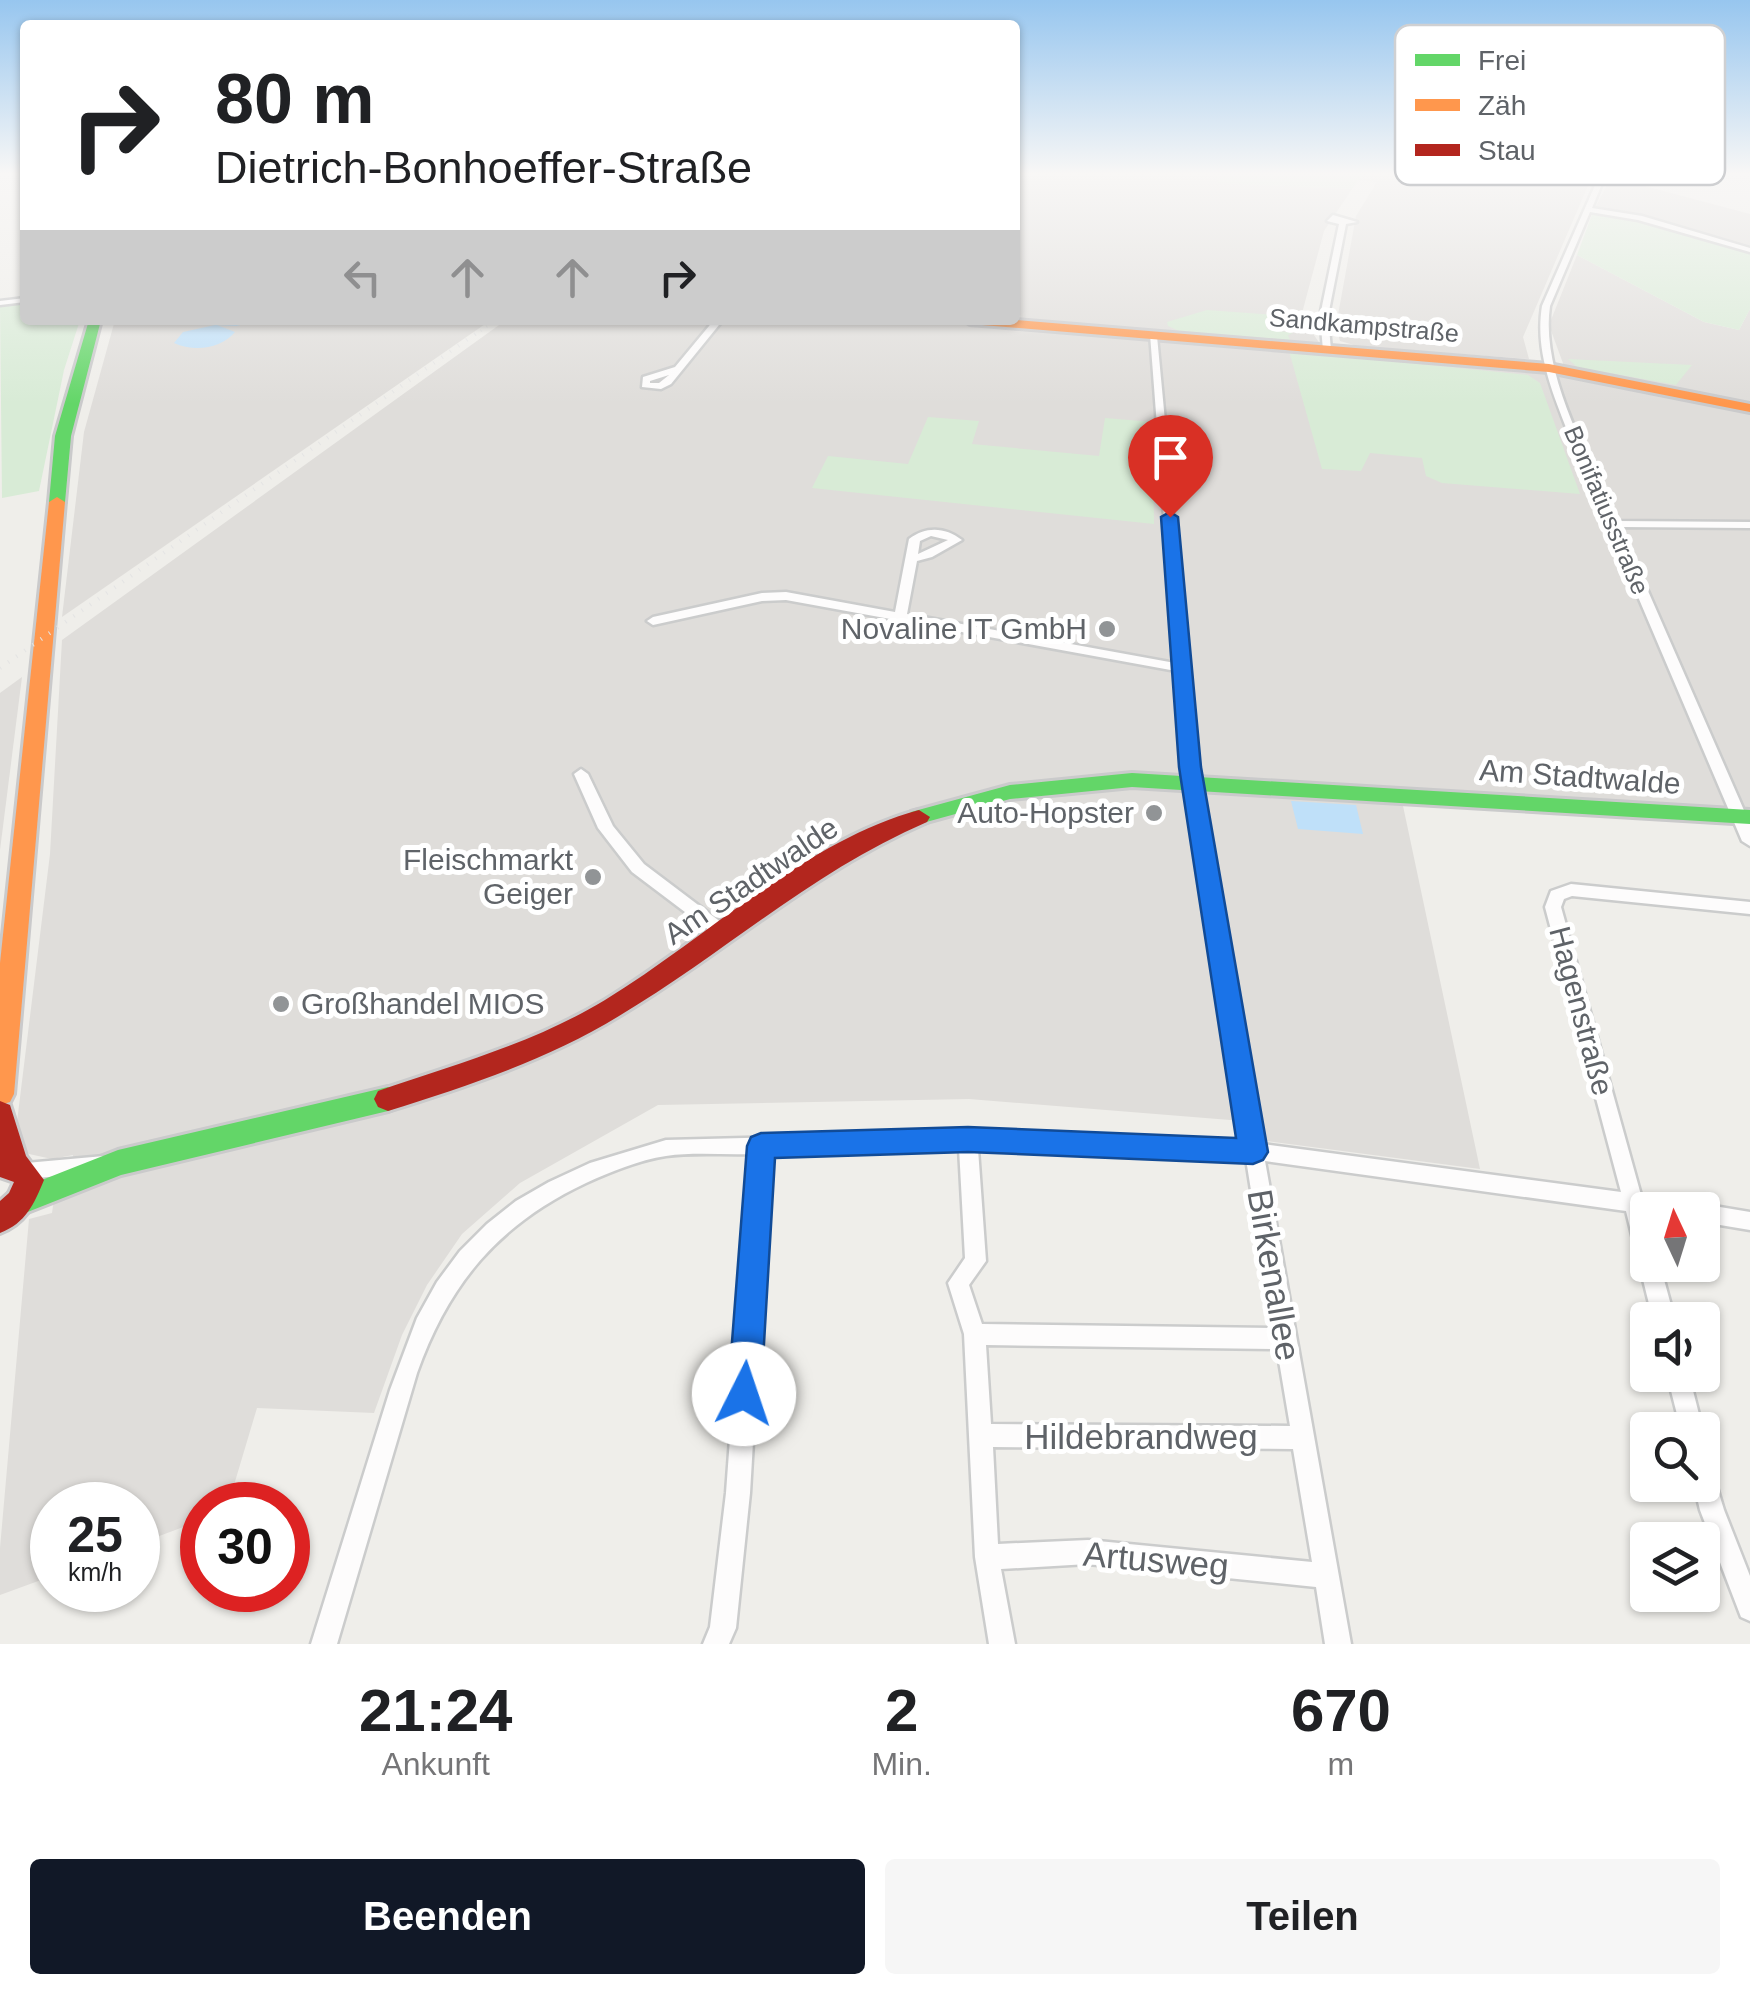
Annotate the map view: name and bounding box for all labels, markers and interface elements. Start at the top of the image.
legend [1395,25,1725,185]
text: Frei [1478,45,1526,76]
icon: right [50,60,180,190]
text: 80 m [215,60,375,138]
text: Zäh [1478,90,1526,121]
text: Stau [1478,135,1536,166]
text: Dietrich-Bonhoeffer-Straße [215,142,752,193]
icon: left [335,250,390,305]
icon: ahead [440,250,495,305]
icon: ahead [545,250,600,305]
icon: right [650,250,705,305]
street label: Sandkampstraße [1268,303,1460,347]
pin [1128,415,1213,518]
street label: Bonifatiusstraße [1559,421,1655,599]
icon: arrive [1143,430,1198,485]
place label: Novaline IT GmbH [841,612,1087,645]
marker: Novaline IT GmbH [1096,618,1118,640]
street label: Am Stadtwalde [1478,753,1682,800]
place label: Auto-Hopster [957,796,1134,829]
marker: Auto-Hopster [1143,802,1165,824]
street label: Am Stadtwalde [658,810,844,951]
place label: Fleischmarkt Geiger [403,843,574,910]
marker: Fleischmarkt Geiger [582,866,604,888]
street label: Hagenstraße [1543,923,1620,1099]
place label: Großhandel MIOS [301,987,544,1020]
marker: Großhandel MIOS [270,993,292,1015]
street label: Birkenallee [1240,1186,1309,1364]
north arrow [1630,1192,1720,1282]
map controls [1630,1192,1720,1612]
button: sound [1630,1302,1720,1392]
position arrow [692,1342,796,1446]
button: search [1630,1412,1720,1502]
street label: Hildebrandweg [1024,1417,1258,1456]
speed limit sign: 30 [180,1482,310,1612]
text: 25 [67,1507,123,1563]
button: layers [1630,1522,1720,1612]
street label: Artusweg [1082,1534,1230,1585]
text: km/h [68,1558,122,1586]
text: 21:24 [359,1677,512,1744]
text: 2 [885,1677,918,1744]
text: 670 [1291,1677,1391,1744]
text: Ankunft [381,1746,490,1782]
text: Min. [871,1746,932,1782]
text: m [1328,1746,1354,1782]
button: Beenden [30,1859,865,1974]
button: Teilen [885,1859,1720,1974]

